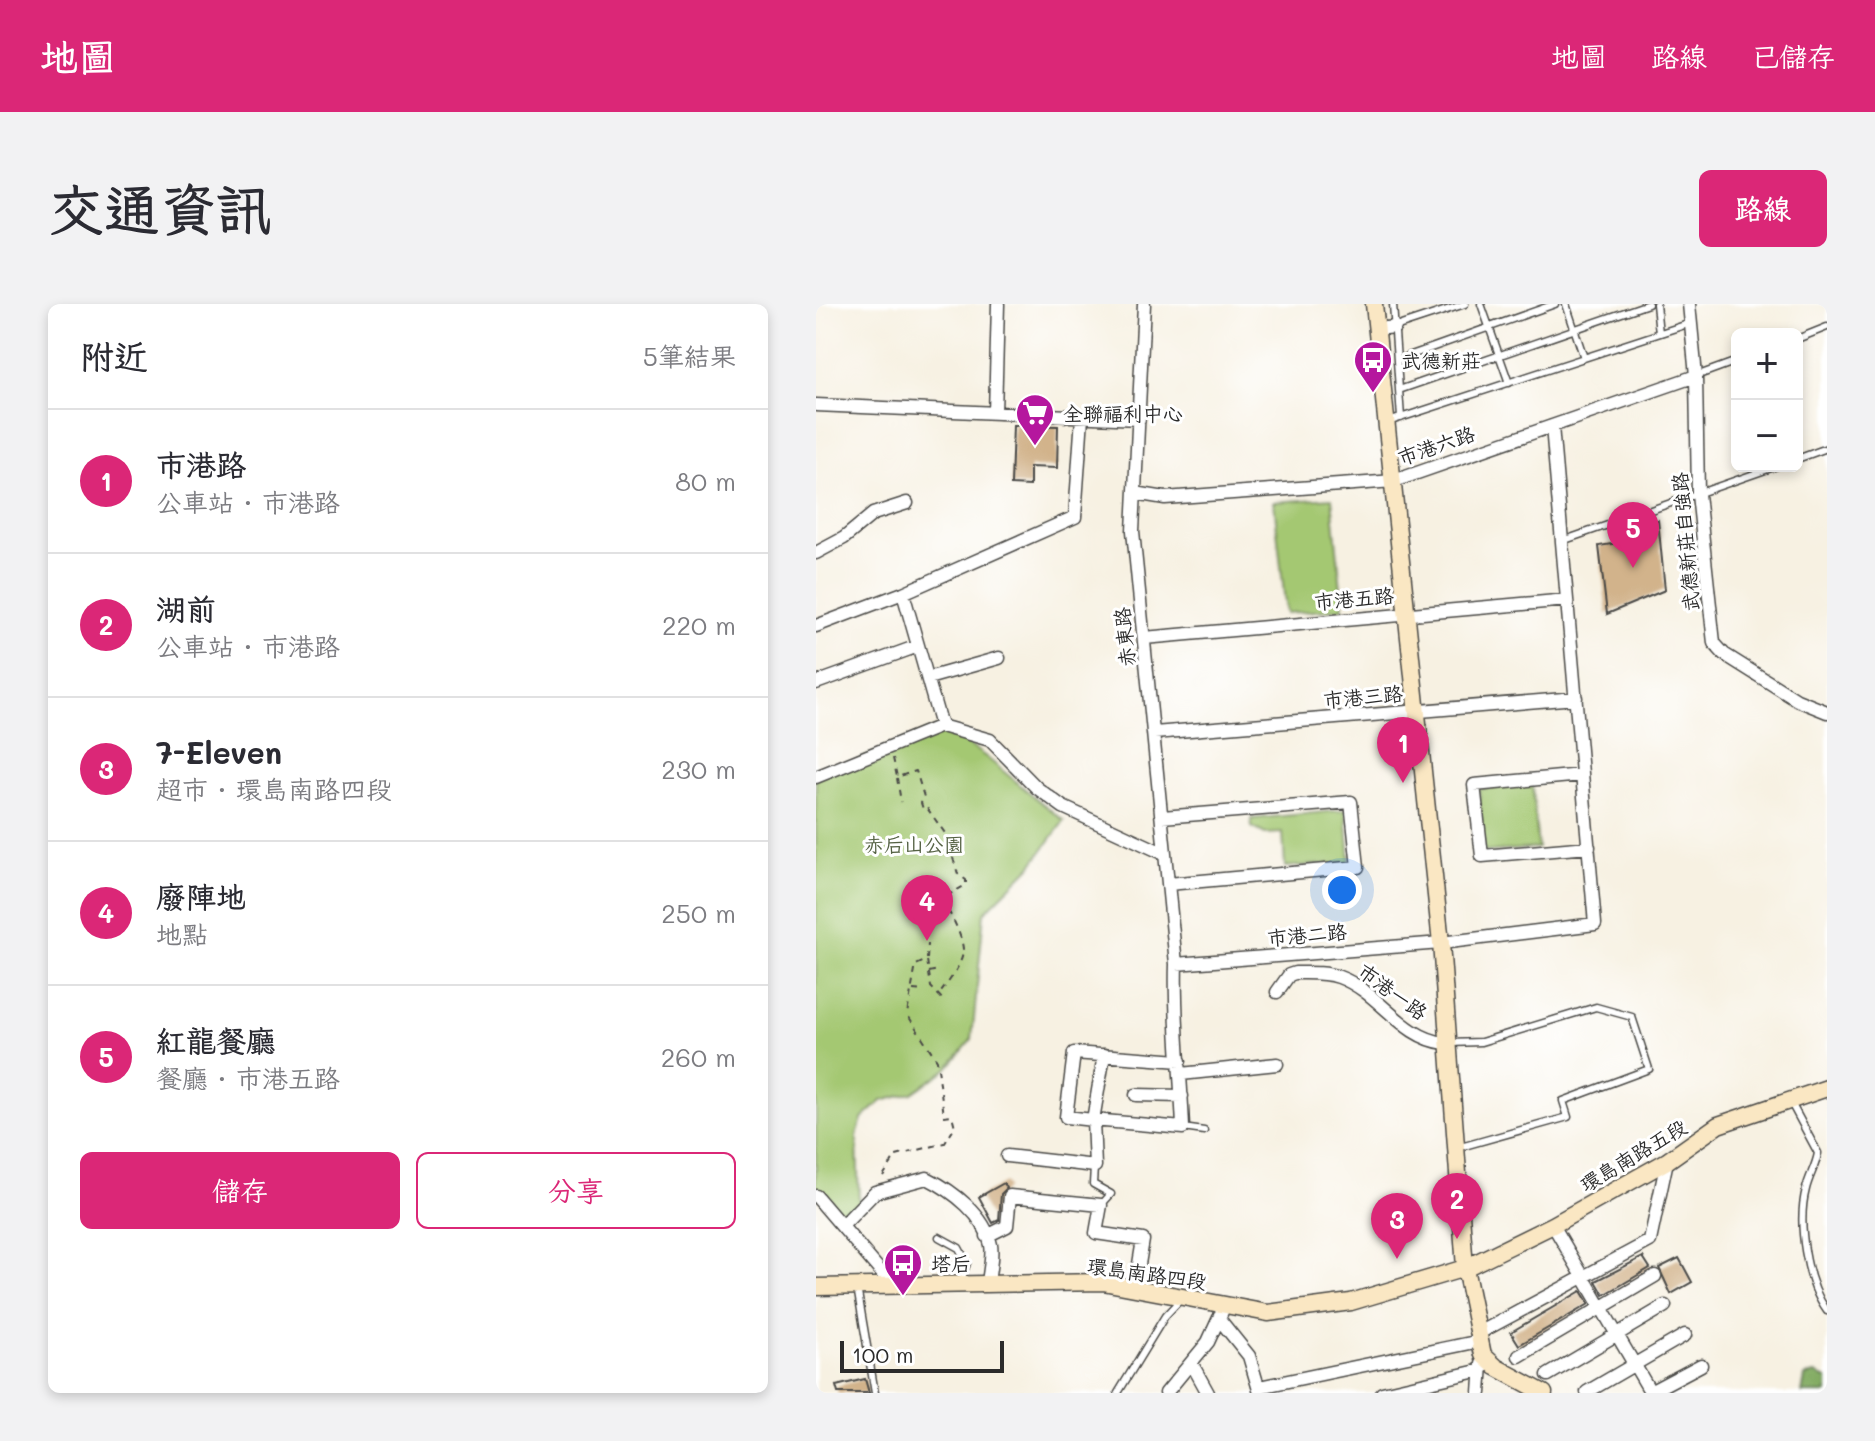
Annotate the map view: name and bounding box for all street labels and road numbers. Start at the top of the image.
street label: 市港六路 [1394,419,1479,470]
street label: 武德新莊自強路 [1666,470,1704,613]
street label: 市港五路 [1313,581,1396,614]
street label: 赤東路 [1108,605,1140,668]
street label: 市港三路 [1322,679,1405,712]
street label: 市港二路 [1266,917,1349,950]
street label: 市港一路 [1353,957,1434,1026]
street label: 環島南路五段 [1575,1113,1691,1197]
street label: 環島南路四段 [1086,1252,1208,1294]

